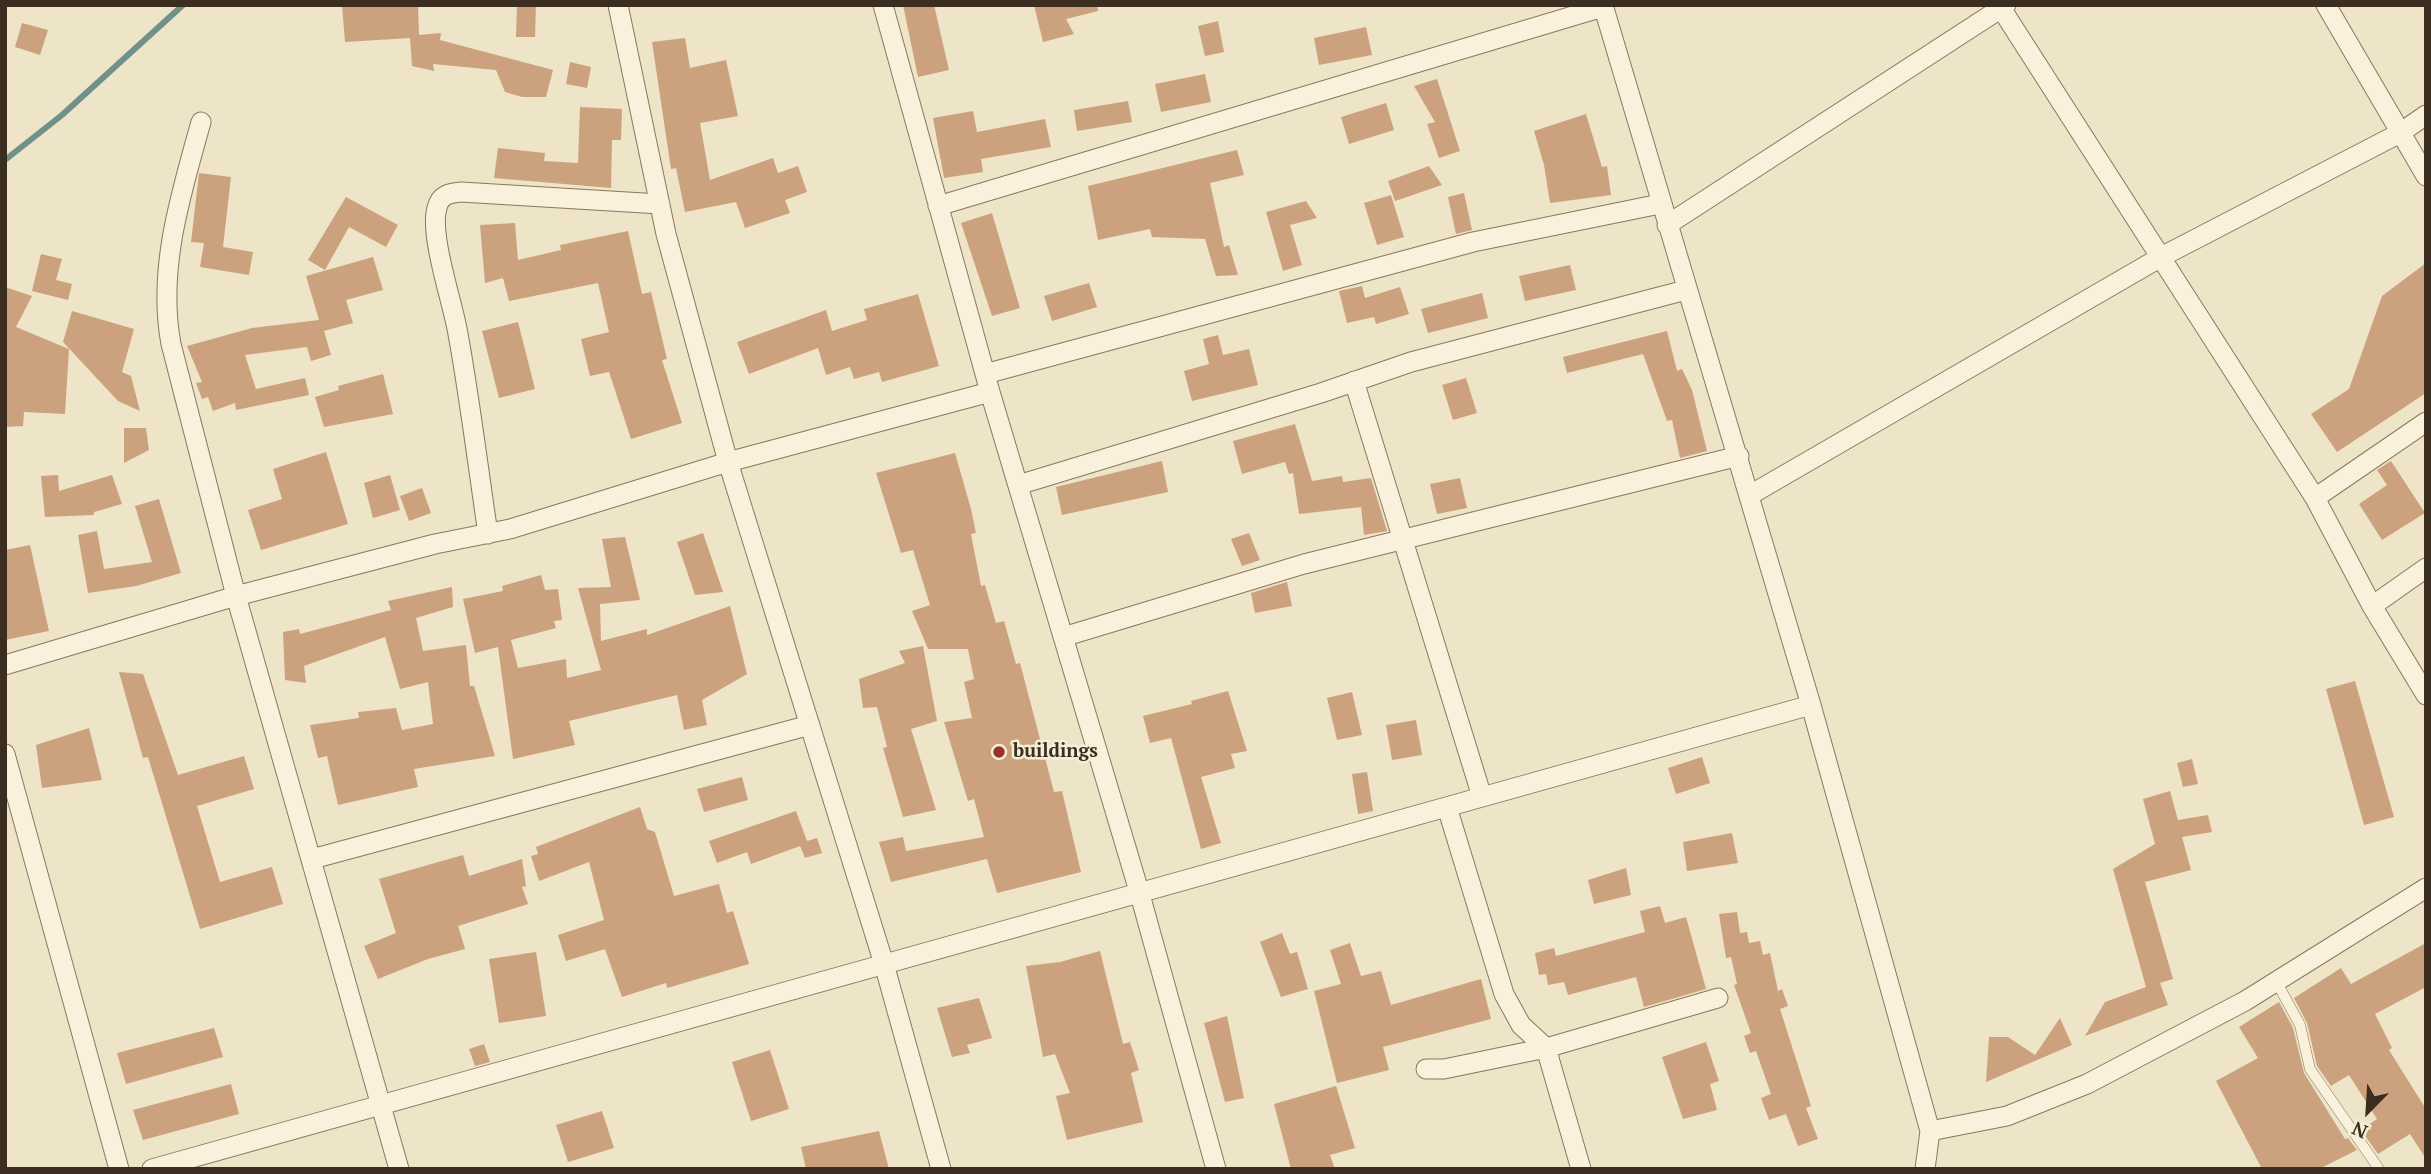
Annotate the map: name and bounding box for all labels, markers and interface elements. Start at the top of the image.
place label: buildings [1013,741,1098,763]
marker: buildings [991,744,1007,760]
north arrow [2333,1076,2403,1146]
text: N [2348,1116,2371,1145]

